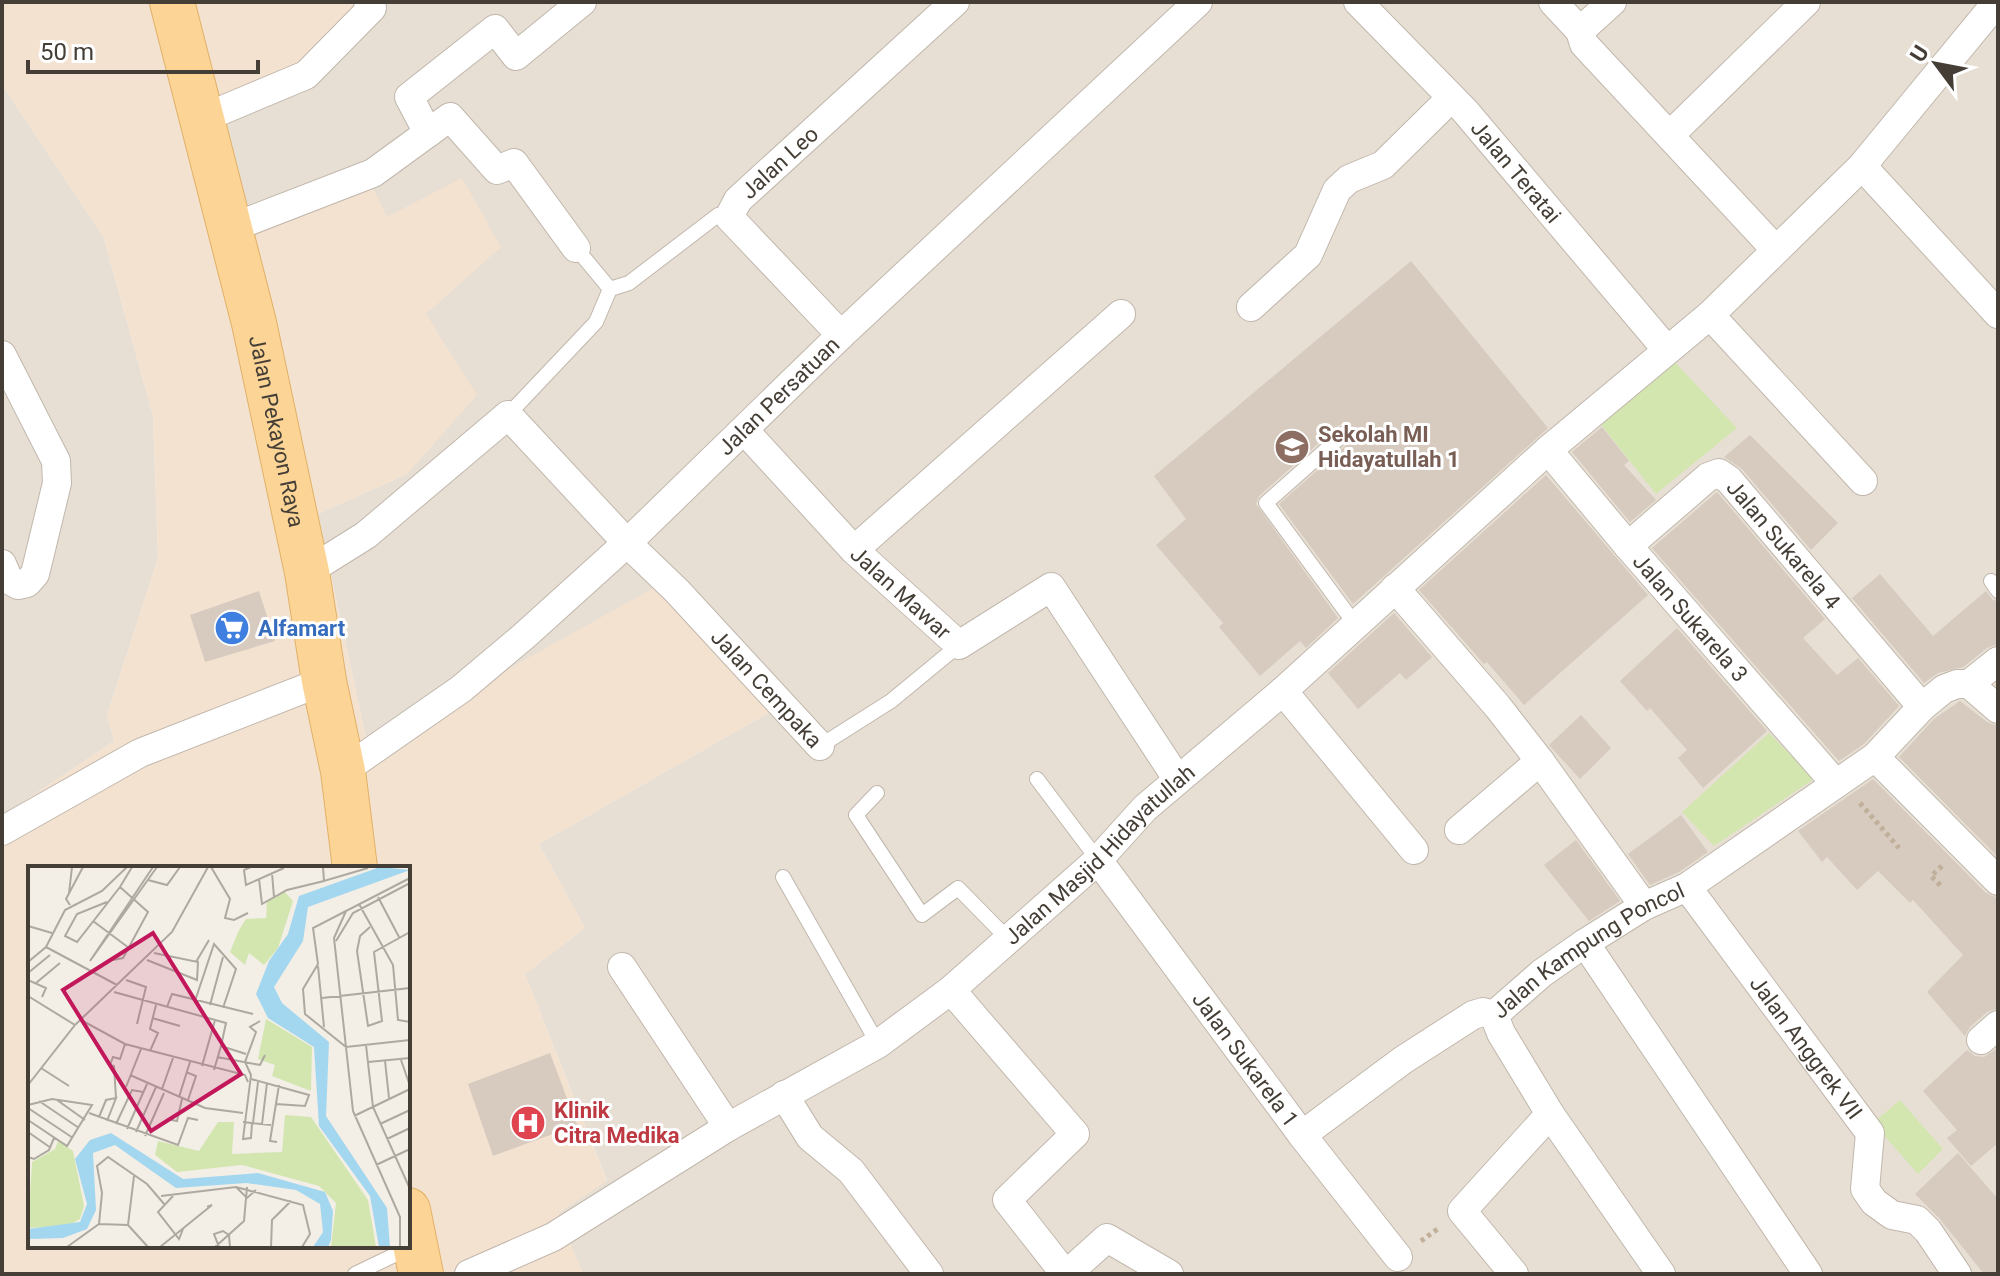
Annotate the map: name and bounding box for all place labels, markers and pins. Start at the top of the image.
place label: Sekolah MI Hidayatullah 1 [1318,422,1460,472]
school or university icon: Sekolah MI Hidayatullah 1 [1273,428,1311,466]
supermarket icon: Alfamart [213,609,251,647]
place label: Alfamart [258,616,346,641]
place label: Klinik Citra Medika [554,1098,680,1148]
hospital icon: Klinik Citra Medika [509,1104,547,1142]

